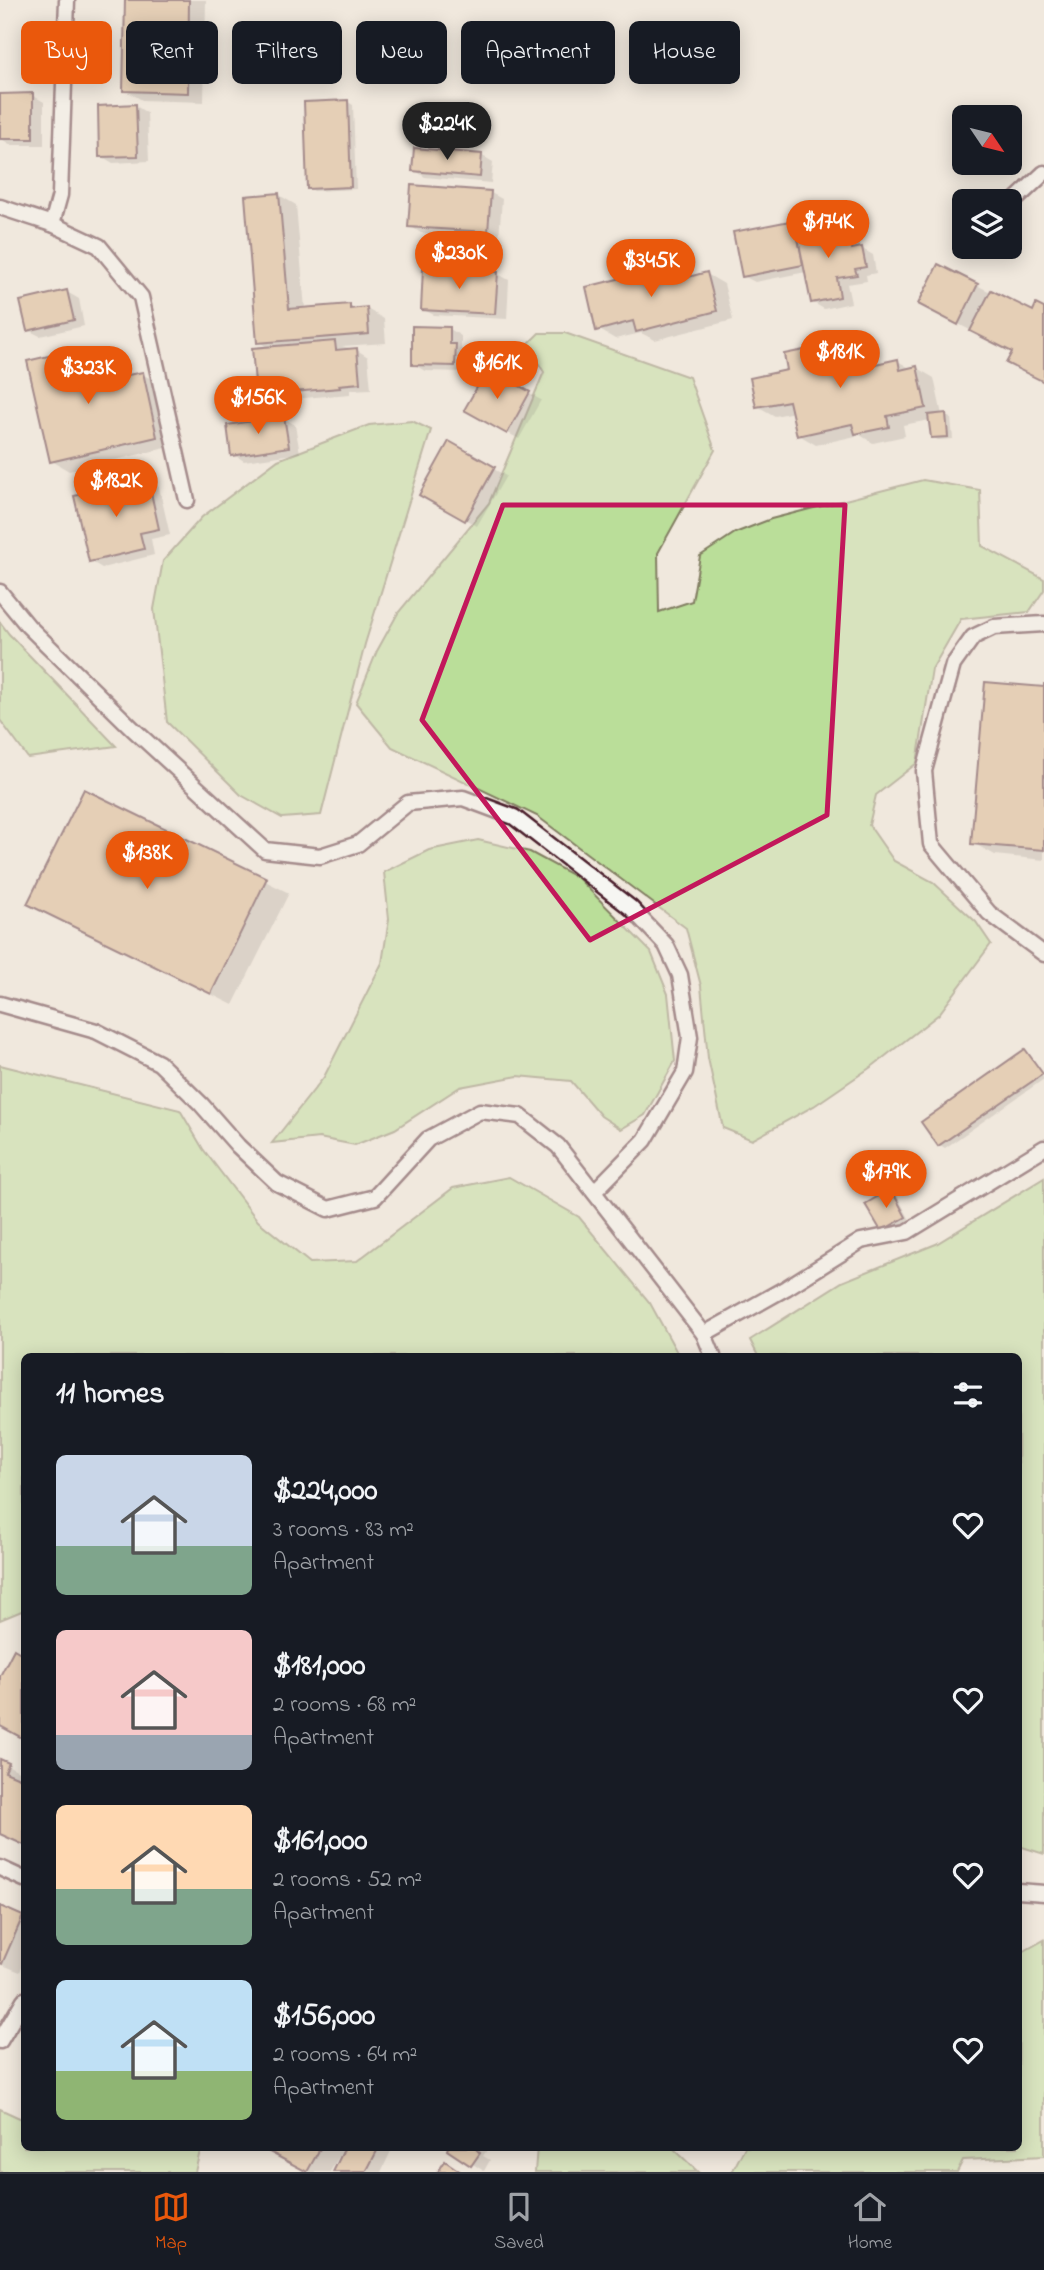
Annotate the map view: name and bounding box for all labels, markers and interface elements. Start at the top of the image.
chip: Buy [21,21,112,84]
chip: Rent [126,21,218,84]
chip: Filters [232,21,342,84]
chip: New [356,21,447,84]
chip: Apartment [461,21,615,84]
chip: House [629,21,740,84]
pin: $224K [398,102,496,162]
north arrow [952,105,1022,175]
map controls [952,105,1022,259]
text: $224K [418,108,476,141]
button: layers [952,189,1022,259]
pin: $174K [779,201,877,260]
text: $174K [802,206,854,239]
pin: $230K [410,232,508,291]
text: $230K [431,237,487,270]
pin: $345K [602,240,700,299]
text: $345K [622,245,680,278]
pin: $181K [791,330,889,390]
text: $181K [816,336,864,369]
pin: $161K [448,342,546,401]
pin: $323K [39,346,137,406]
text: $161K [472,347,522,380]
text: $323K [60,352,116,385]
pin: $156K [209,376,307,436]
text: $156K [230,382,286,415]
pin: $182K [67,460,165,519]
text: $182K [90,465,142,498]
pin: $138K [98,832,196,891]
text: $138K [122,837,172,870]
pin: $179K [837,1150,935,1210]
text: $179K [862,1156,910,1189]
text: 11 homes [56,1373,164,1417]
icon: filters [949,1376,987,1414]
text: $224,000 [273,1470,377,1514]
icon: home [112,1483,196,1567]
icon: heart [949,1506,987,1544]
text: 3 rooms · 83 m² [273,1514,414,1547]
text: Apartment [273,1547,374,1580]
text: $181,000 [273,1645,366,1689]
icon: home [112,1658,196,1742]
icon: heart [949,1681,987,1719]
text: 2 rooms · 68 m² [273,1689,416,1722]
text: Apartment [273,1722,374,1755]
text: $161,000 [273,1820,367,1864]
icon: home [112,1833,196,1917]
icon: heart [949,1856,987,1894]
text: 2 rooms · 52 m² [273,1864,422,1897]
text: Apartment [273,1897,374,1930]
text: $156,000 [273,1995,375,2039]
icon: home [112,2008,196,2092]
icon: heart [949,2031,987,2069]
text: 2 rooms · 64 m² [273,2039,417,2072]
text: Apartment [273,2072,374,2105]
tab: Map [152,2188,190,2257]
tab: Saved [494,2188,544,2257]
tab: Home [848,2188,892,2257]

